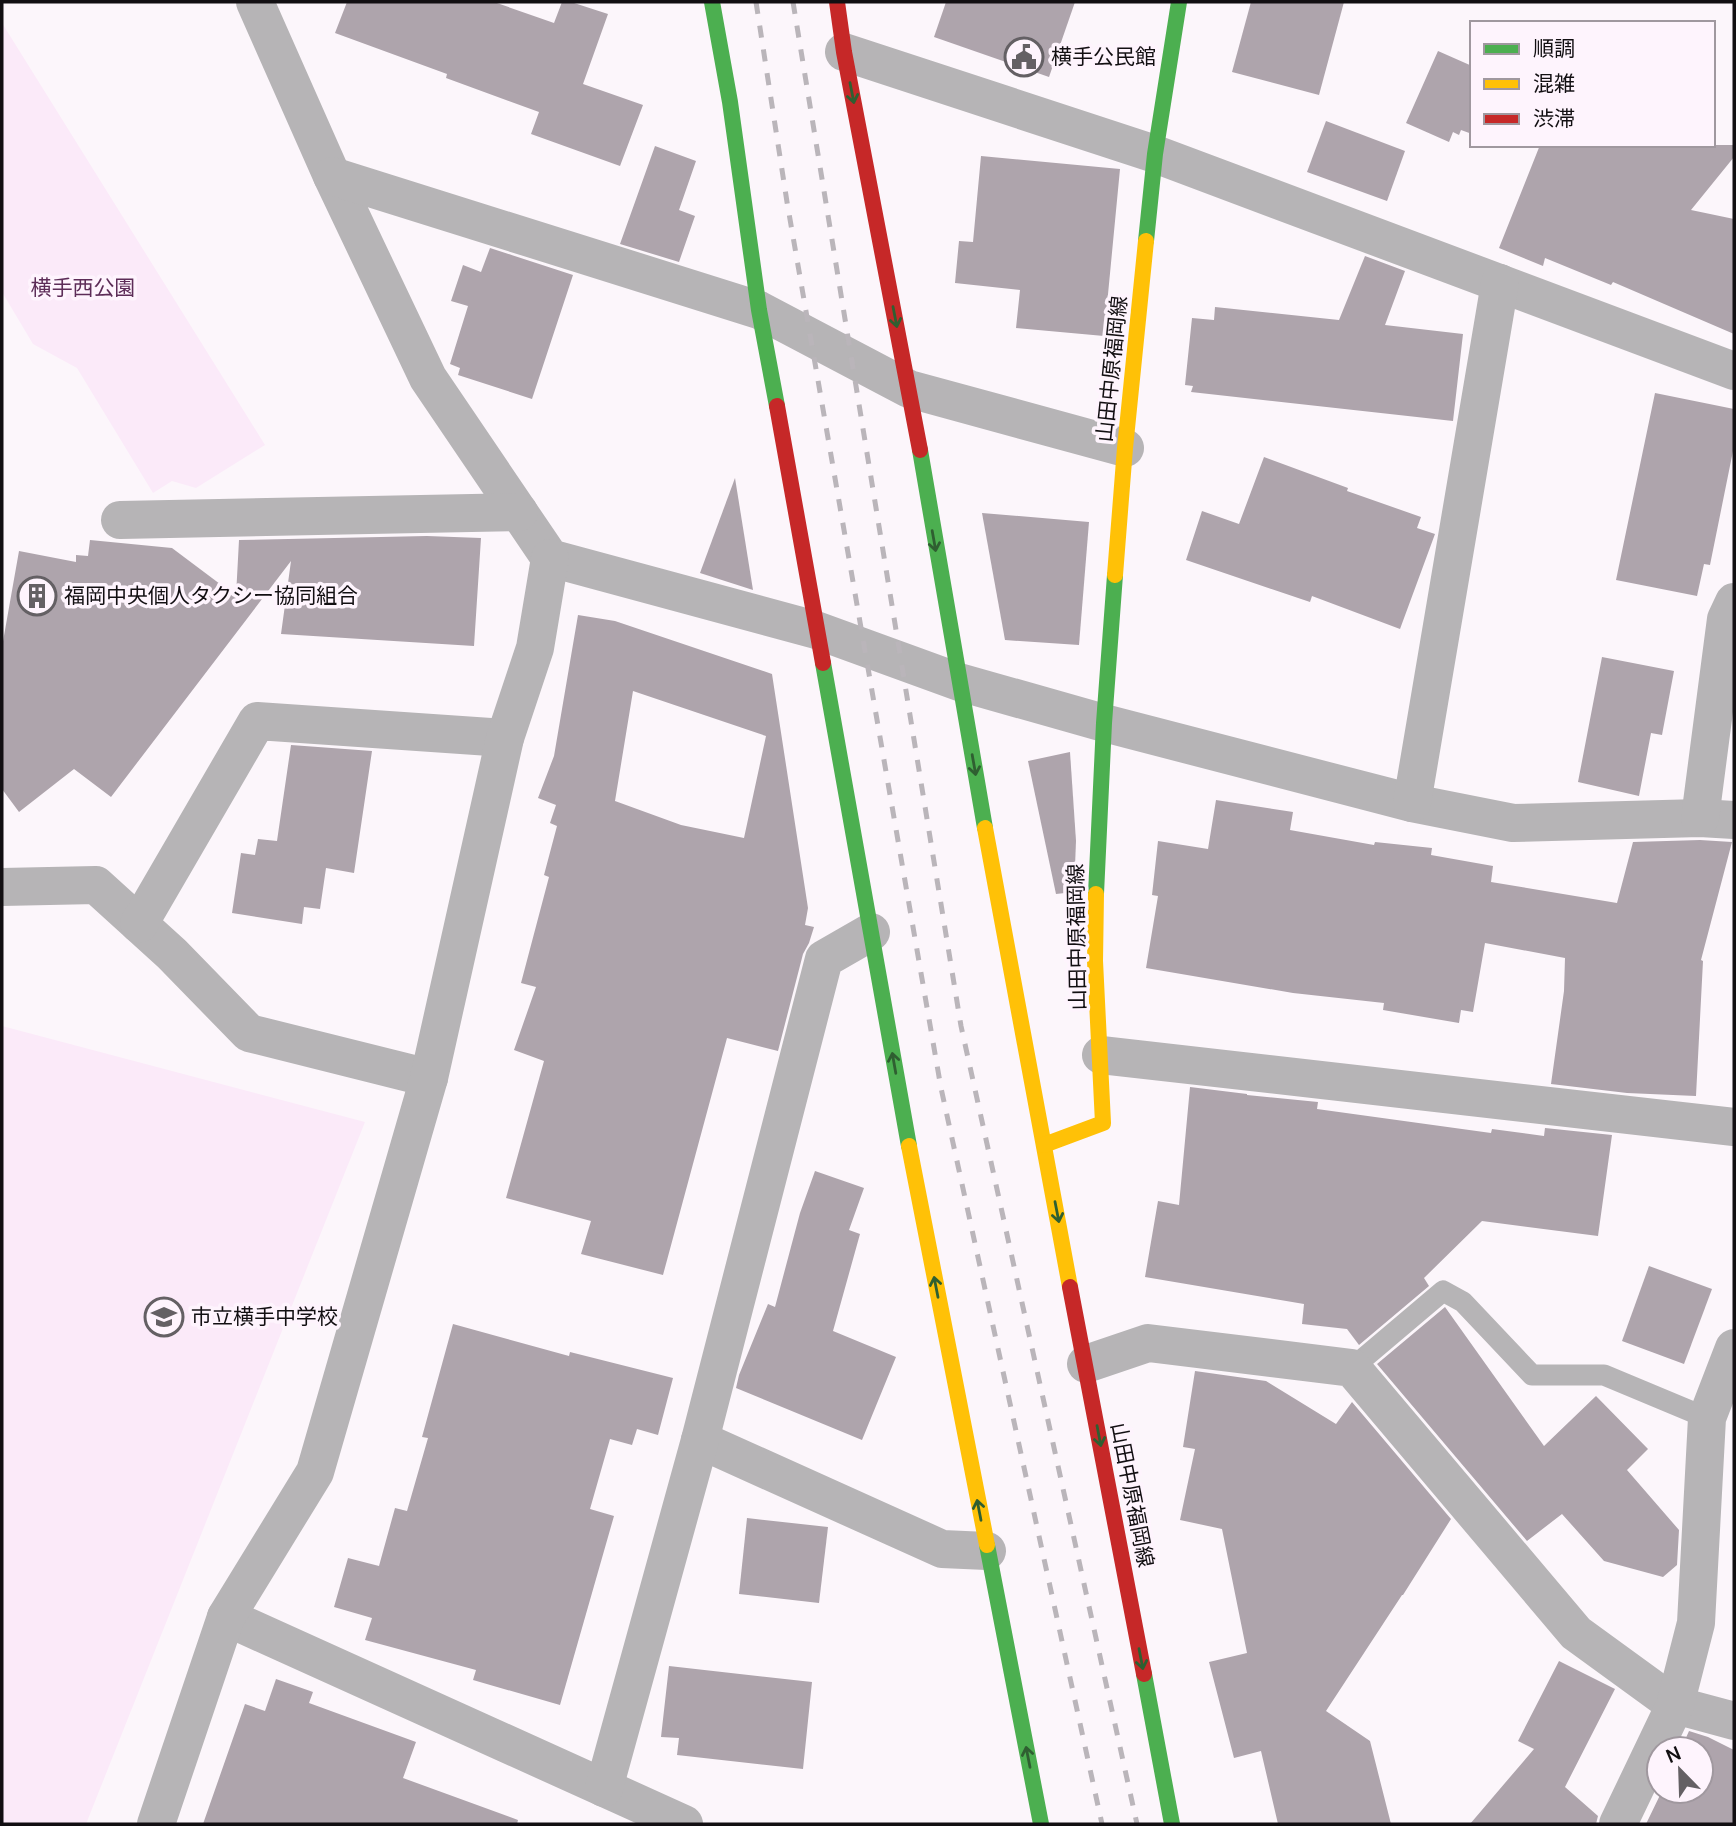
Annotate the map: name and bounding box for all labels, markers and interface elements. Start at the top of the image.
legend [1470,21,1715,147]
text: 順調 [1533,34,1575,62]
public building icon: 横手公民館 [1003,36,1045,78]
place label: 横手公民館 [1051,42,1156,70]
text: 混雑 [1533,69,1575,97]
one-way arrow [845,81,859,104]
text: 渋滞 [1533,104,1575,132]
park label: 横手西公園 [31,273,136,301]
street label: 山田中原福岡線 [1089,294,1133,443]
one-way arrow [889,305,902,328]
one-way arrow [928,529,941,552]
building icon: 福岡中央個人タクシー協同組合 [16,575,58,617]
place label: 福岡中央個人タクシー協同組合 [64,581,358,609]
one-way arrow [968,753,981,776]
street label: 山田中原福岡線 [1061,863,1091,1011]
one-way arrow [887,1052,900,1075]
one-way arrow [1051,1200,1064,1223]
one-way arrow [929,1276,942,1299]
school or university icon: 市立横手中学校 [143,1296,185,1338]
place label: 市立横手中学校 [191,1302,338,1330]
street label: 山田中原福岡線 [1105,1420,1161,1570]
one-way arrow [1093,1424,1106,1447]
one-way arrow [972,1499,985,1522]
one-way arrow [1135,1647,1148,1670]
north arrow [1645,1735,1715,1805]
text: N [1662,1740,1685,1769]
one-way arrow [1021,1746,1034,1769]

